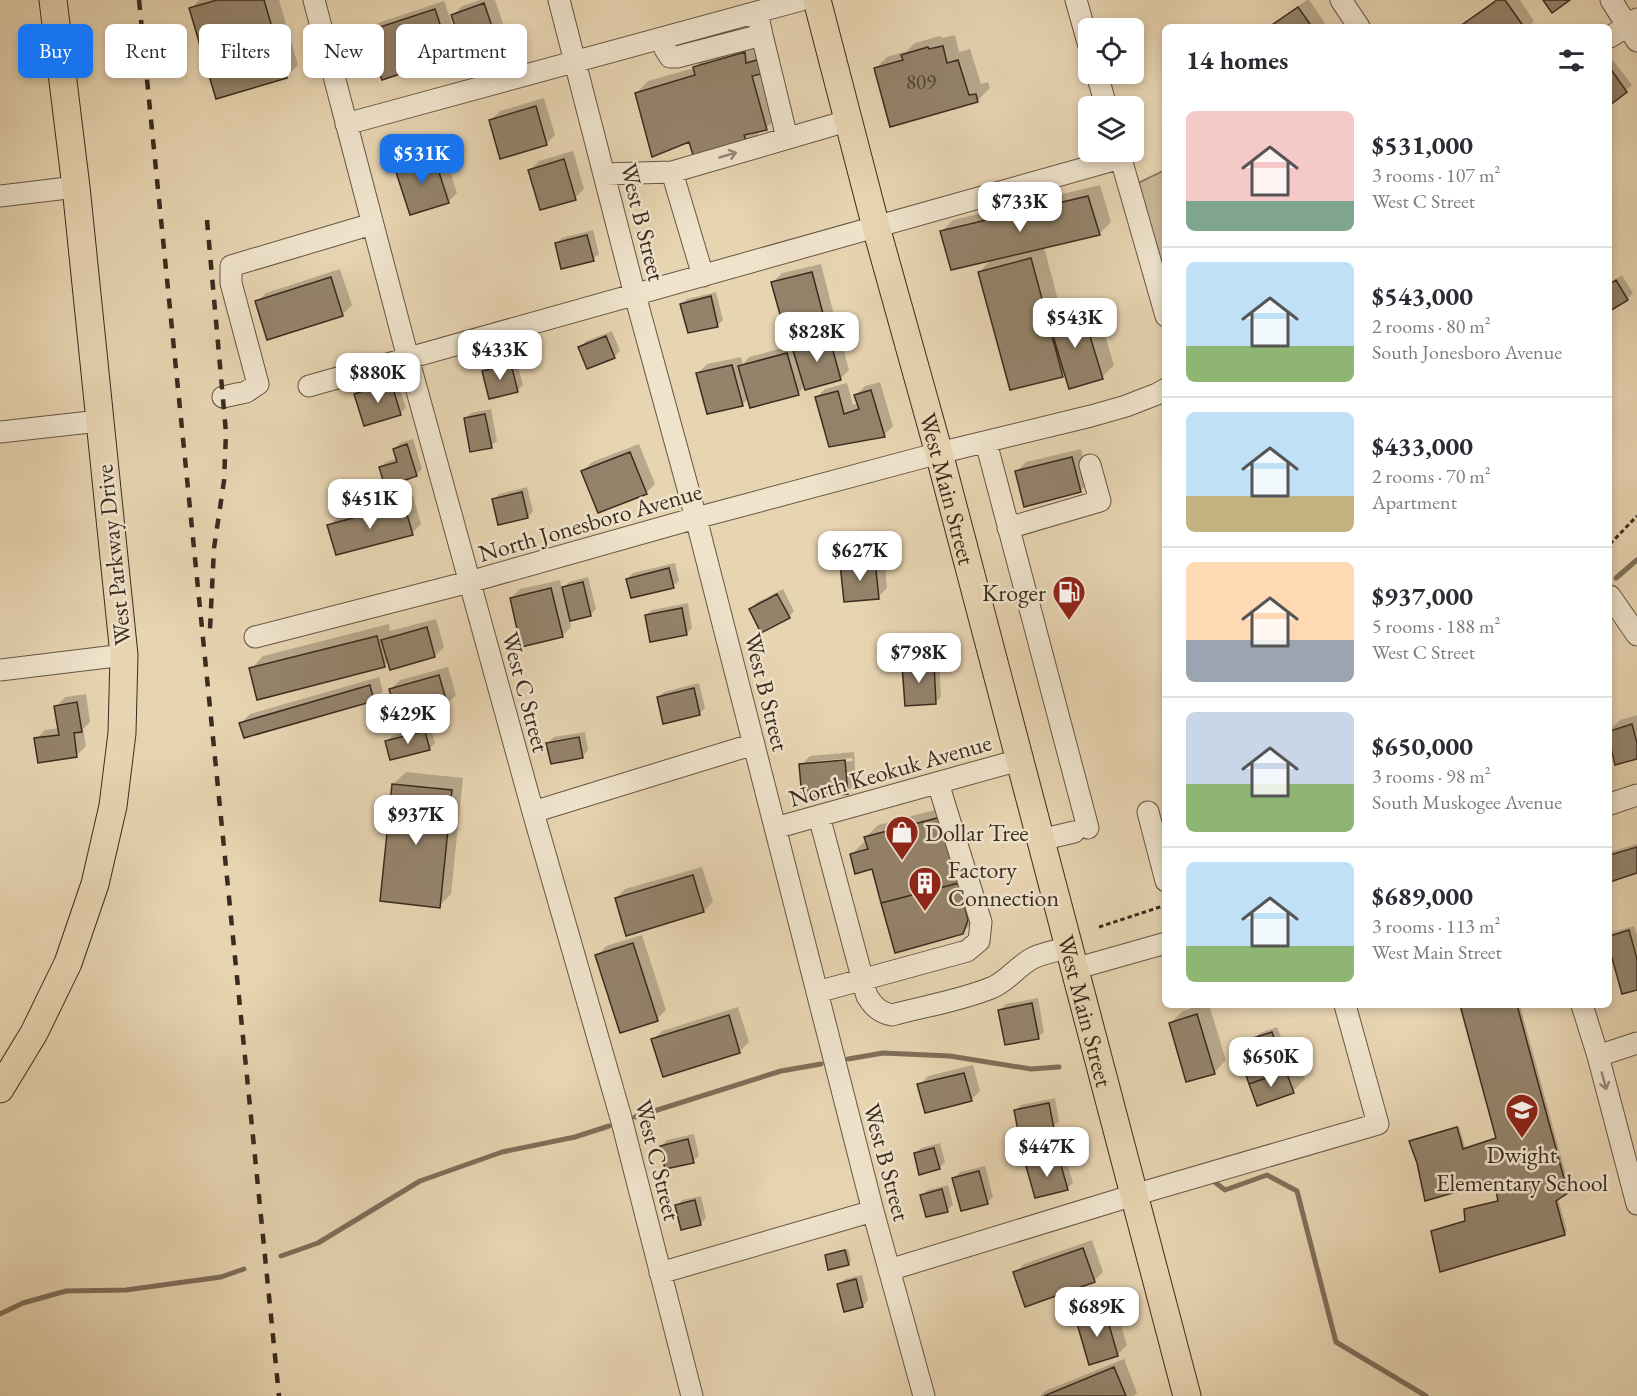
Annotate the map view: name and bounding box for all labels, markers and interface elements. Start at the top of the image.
map controls [1078,18,1144,162]
button: locate [1078,18,1144,84]
chip: Buy [18,24,93,78]
chip: Rent [105,24,187,78]
chip: Filters [199,24,291,78]
chip: New [303,24,384,78]
chip: Apartment [396,24,527,78]
text: 14 homes [1186,43,1288,77]
icon: filters [1555,44,1588,77]
house number: 809 [906,68,936,95]
button: layers [1078,96,1144,162]
text: $531,000 [1372,128,1473,162]
pin: $531K [380,134,464,185]
icon: home [1234,135,1306,207]
text: $531K [394,140,450,166]
one-way arrow [718,149,737,160]
street label: West B Street [613,160,673,285]
text: 3 rooms · 107 m² [1372,162,1500,188]
pin: $733K [978,182,1062,233]
text: $733K [992,188,1048,214]
text: West C Street [1372,188,1475,214]
text: $543,000 [1372,279,1473,313]
icon: home [1234,286,1306,358]
pin: $543K [1033,298,1117,349]
text: $543K [1047,304,1103,330]
pin: $828K [775,312,859,363]
text: 2 rooms · 80 m² [1372,313,1491,339]
text: $828K [789,318,845,344]
pin: $433K [458,330,542,381]
text: $433K [472,336,528,362]
text: South Jonesboro Avenue [1372,339,1562,365]
pin: $880K [336,353,420,404]
text: $880K [350,359,406,385]
street label: West Main Street [913,409,983,568]
text: $433,000 [1372,429,1473,463]
icon: home [1234,436,1306,508]
street label: West Parkway Drive [88,463,138,647]
text: 2 rooms · 70 m² [1372,463,1491,489]
street label: North Jonesboro Avenue [475,475,705,569]
pin: $451K [328,479,412,530]
text: $451K [342,485,398,511]
text: Apartment [1372,489,1457,515]
pin: $627K [818,531,902,582]
text: $627K [832,537,888,563]
fuel station icon: Kroger [1051,574,1087,621]
place label: Kroger [982,577,1046,608]
text: $937,000 [1372,579,1473,613]
icon: home [1234,586,1306,658]
text: 5 rooms · 188 m² [1372,613,1500,639]
street label: West C Street [495,628,557,756]
street label: West B Street [737,630,797,755]
pin: $798K [877,633,961,684]
text: $798K [891,639,947,665]
text: West C Street [1372,639,1475,665]
pin: $429K [366,694,450,745]
text: $429K [380,700,436,726]
street label: North Keokuk Avenue [785,726,995,814]
text: $650,000 [1372,729,1473,763]
icon: home [1234,736,1306,808]
text: 3 rooms · 98 m² [1372,763,1491,789]
text: South Muskogee Avenue [1372,789,1562,815]
pin: $937K [374,795,458,846]
text: $937K [388,801,444,827]
shop icon: Dollar Tree [884,814,920,861]
place label: Dollar Tree [925,817,1029,848]
place label: Factory Connection [948,854,1059,913]
building icon: Factory Connection [907,865,943,912]
text: $689,000 [1372,879,1473,913]
icon: home [1234,886,1306,958]
text: 3 rooms · 113 m² [1372,913,1500,939]
street label: West Main Street [1051,931,1121,1091]
text: West Main Street [1372,939,1502,965]
pin: $650K [1229,1037,1313,1088]
text: $650K [1243,1043,1299,1069]
one-way arrow [1599,1071,1611,1090]
school or university icon: Dwight Elementary School [1504,1092,1540,1139]
street label: West C Street [628,1096,688,1224]
street label: West B Street [856,1100,918,1225]
pin: $447K [1005,1127,1089,1178]
text: $447K [1019,1133,1075,1159]
place label: Dwight Elementary School [1436,1139,1608,1198]
pin: $689K [1055,1287,1139,1338]
text: $689K [1069,1293,1125,1319]

